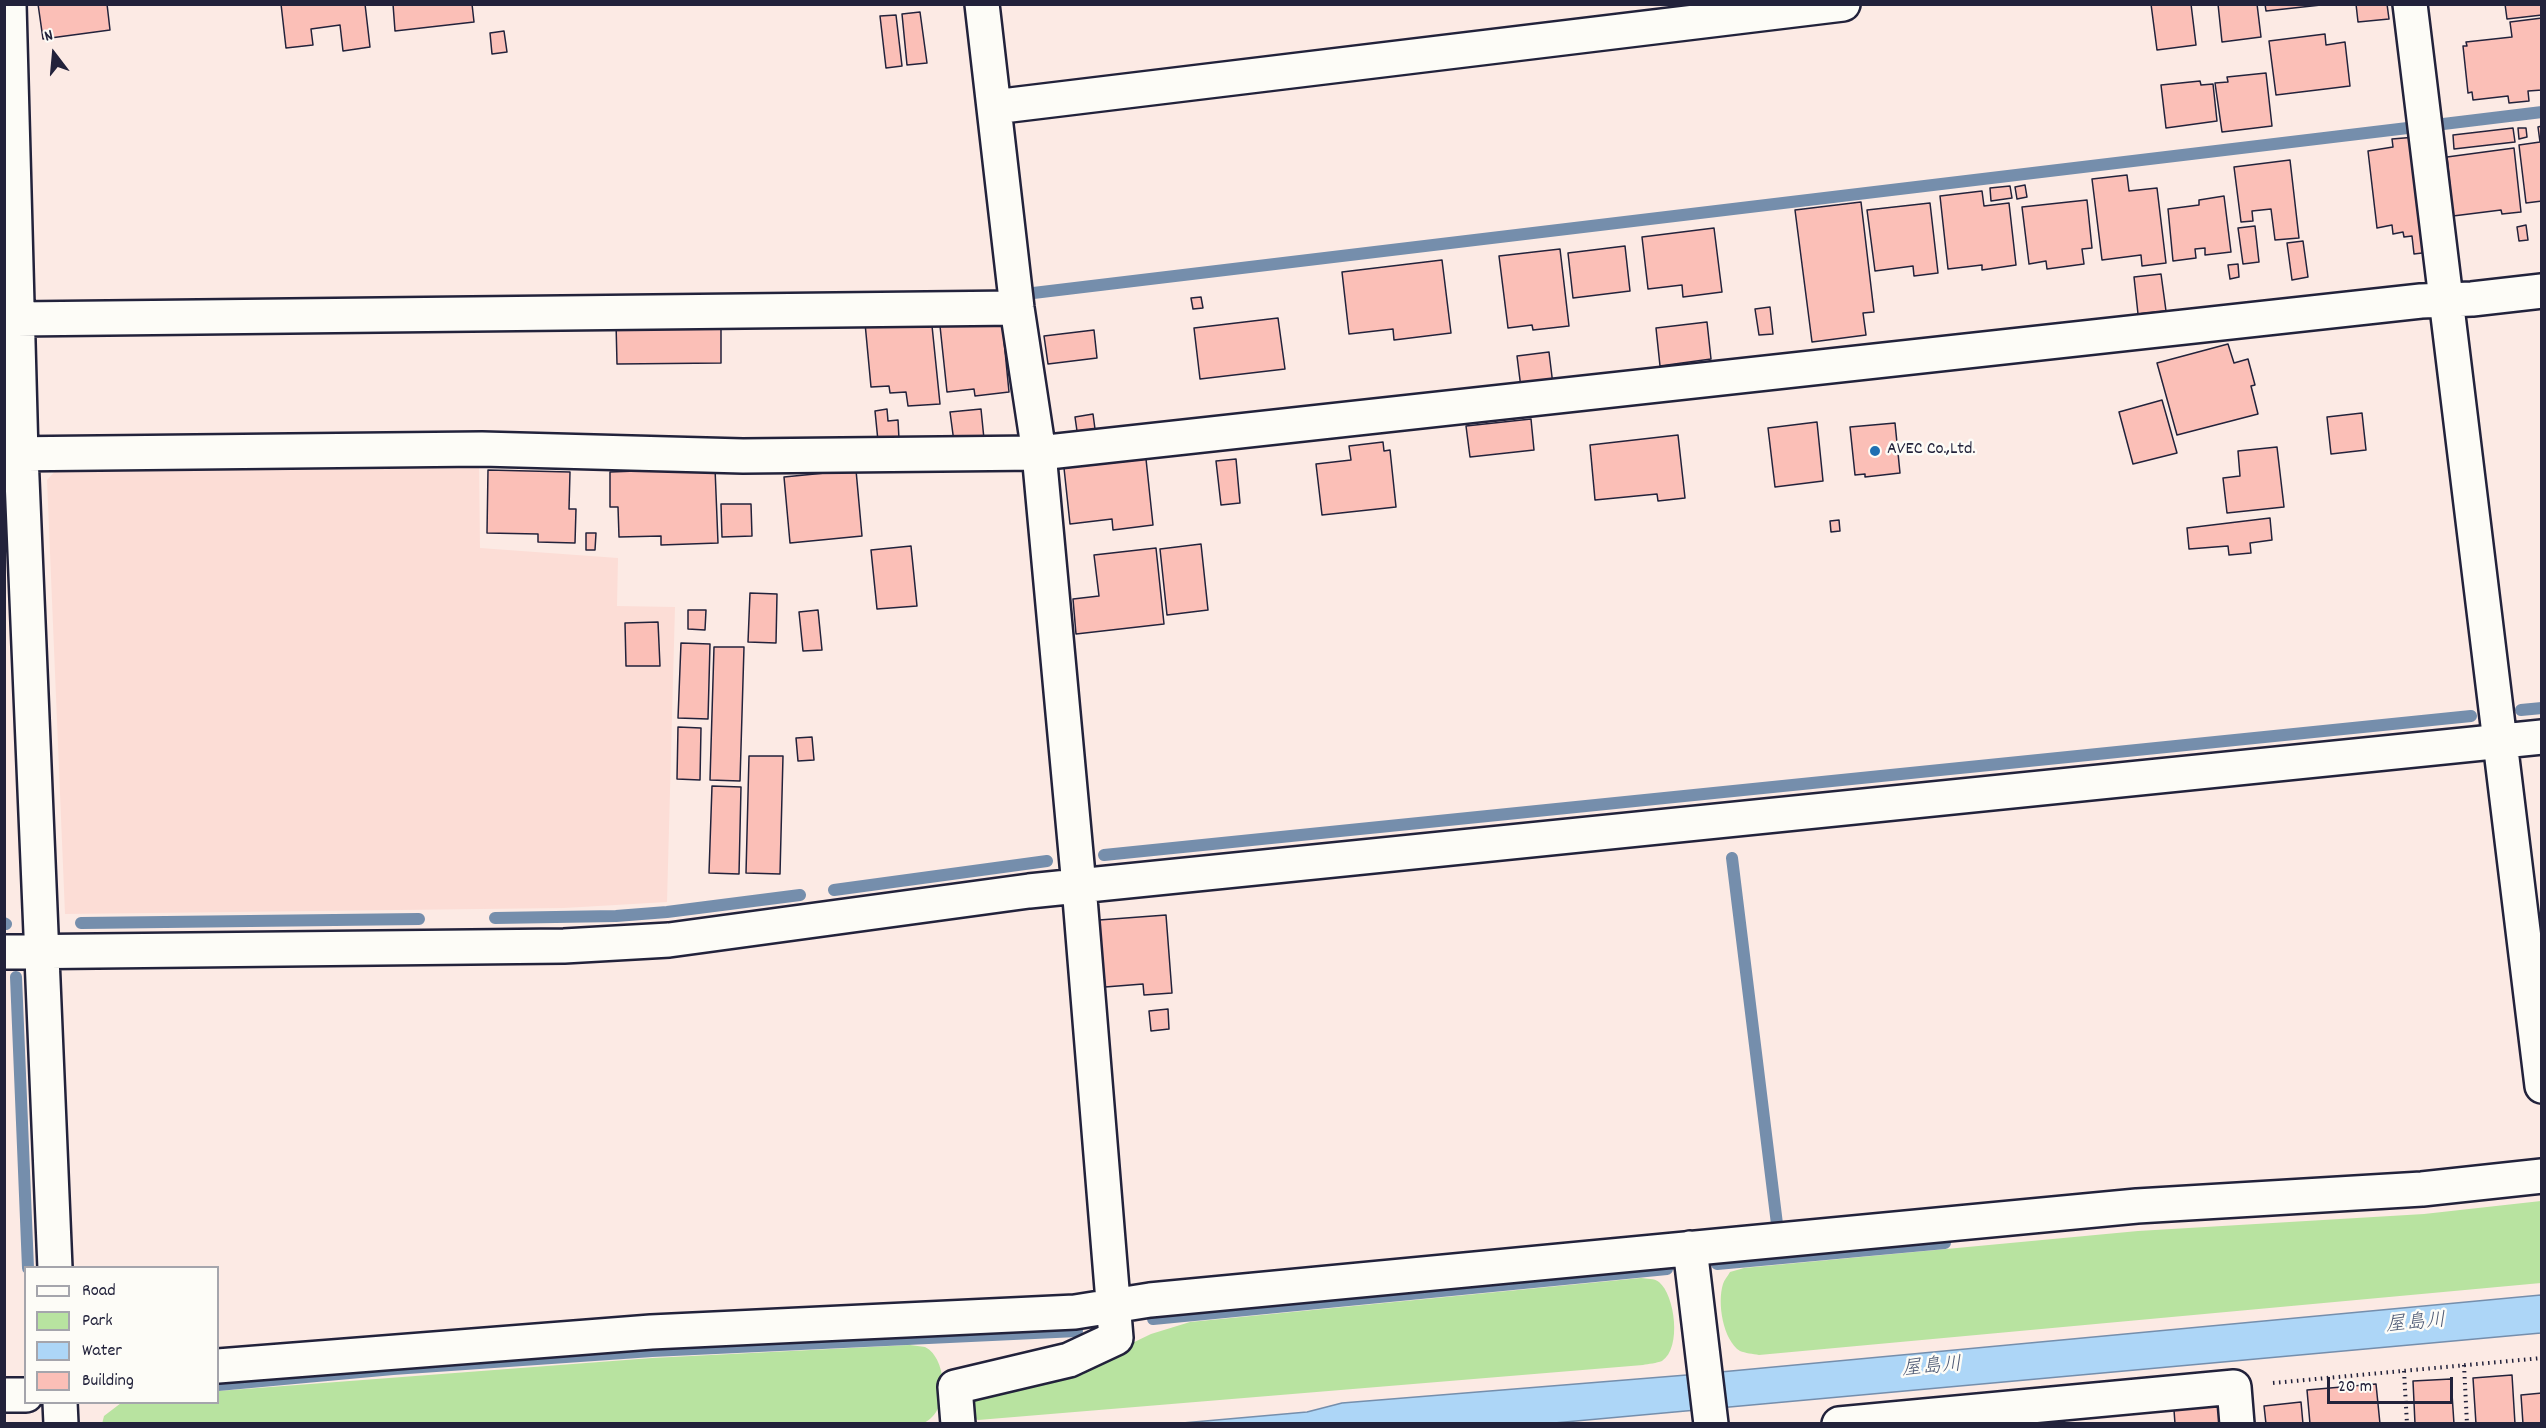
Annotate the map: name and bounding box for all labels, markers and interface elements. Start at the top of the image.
north arrow [24,24,84,84]
text: N [42,24,56,48]
place label: AVEC Co.,Ltd. [1887,440,1975,462]
marker: AVEC Co.,Ltd. [1868,444,1882,458]
legend [24,1266,219,1404]
text: Road [82,1279,116,1304]
text: Park [82,1309,113,1334]
water label: 屋島川 [2385,1310,2447,1340]
text: Water [82,1339,122,1364]
water label: 屋島川 [1901,1354,1963,1384]
scale bar [2330,1365,2456,1403]
text: Building [82,1369,134,1394]
text: 20 m [2338,1375,2372,1400]

